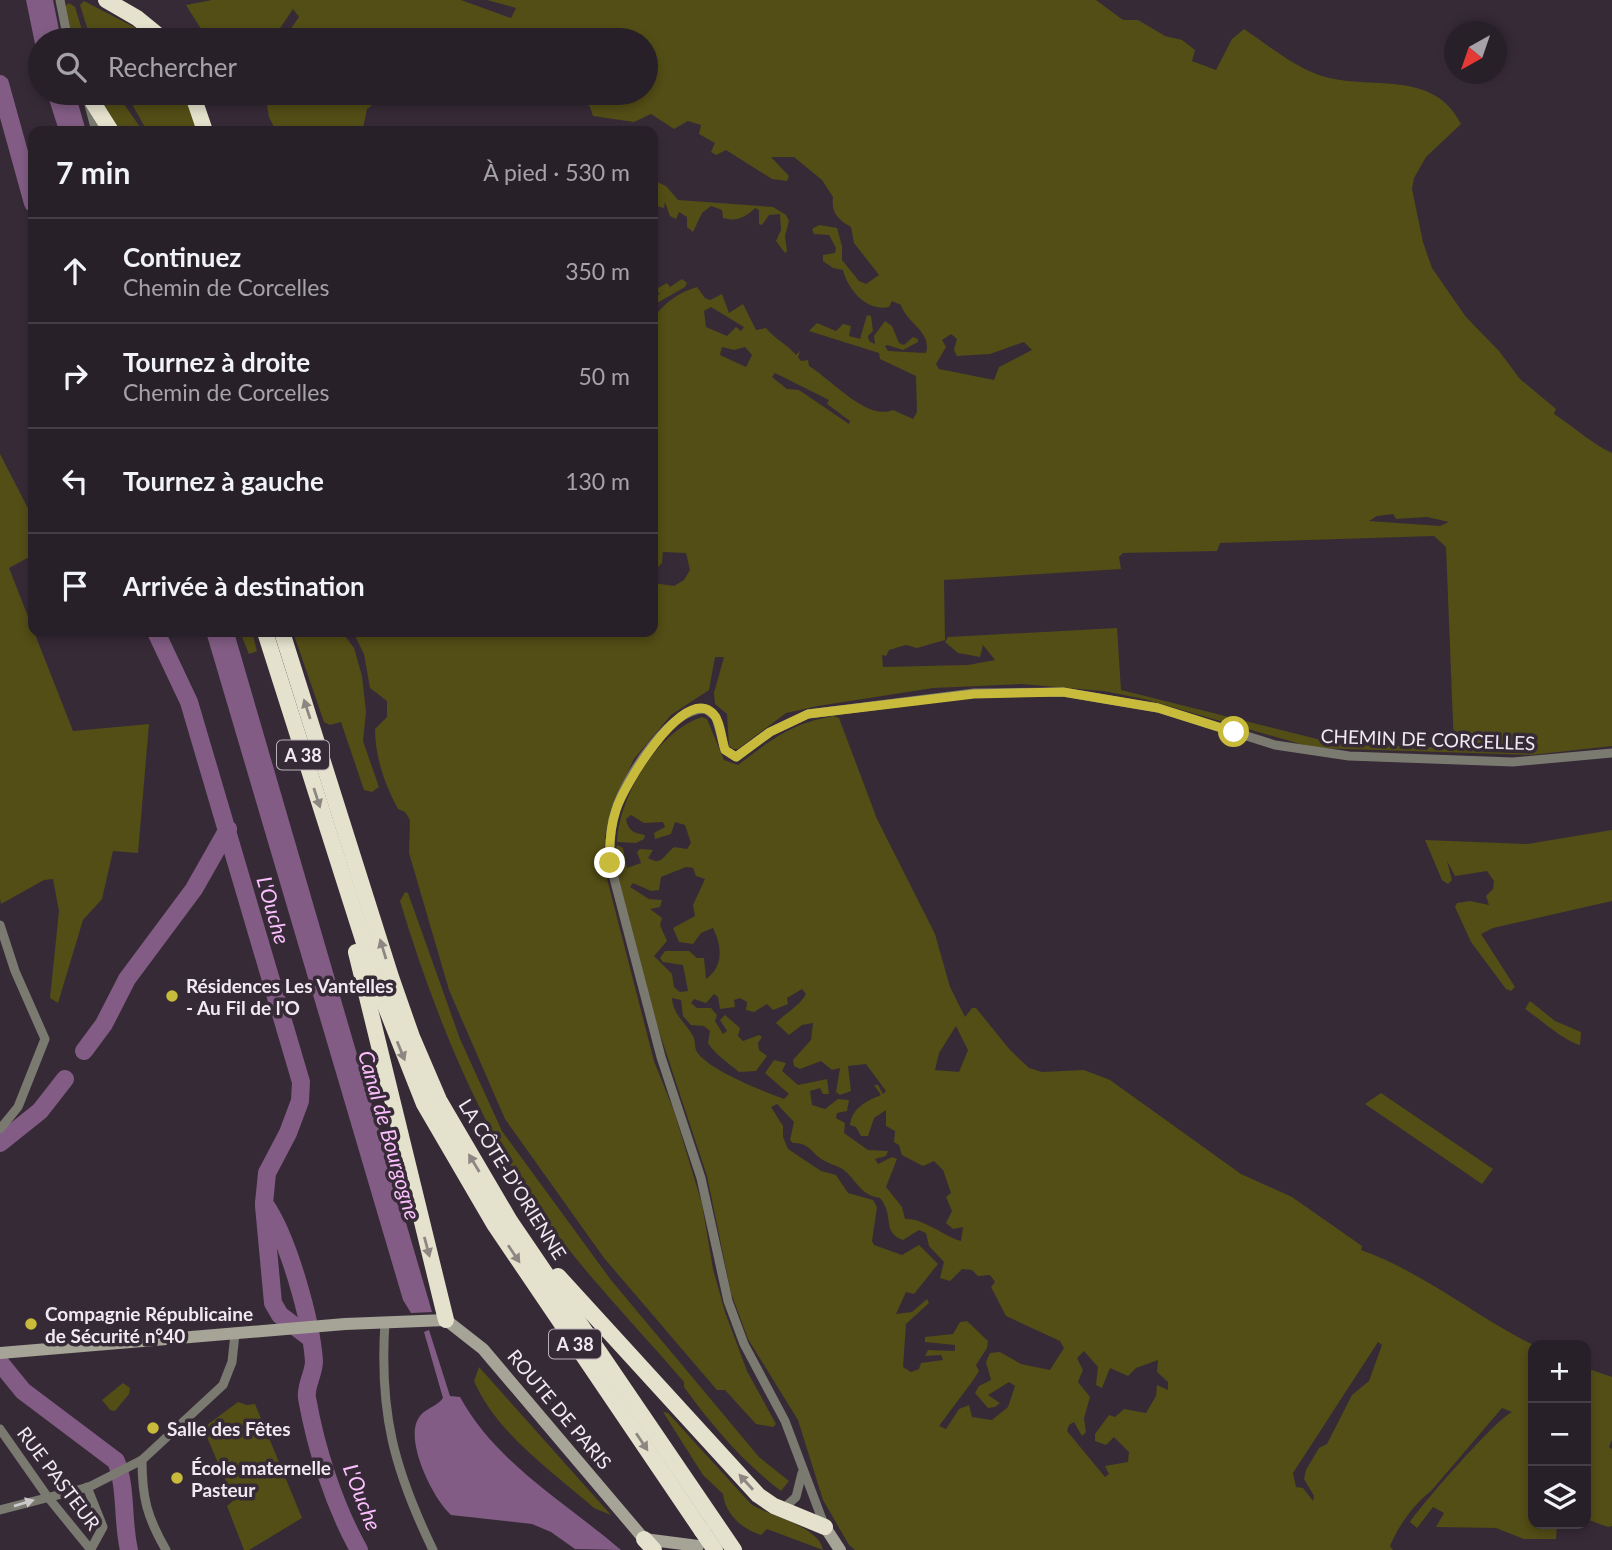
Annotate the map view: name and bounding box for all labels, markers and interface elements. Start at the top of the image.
north arrow [1444,21,1507,84]
search box [28,28,658,105]
icon: search [52,48,90,86]
text: Rechercher [108,51,237,83]
text: 7 min [56,154,130,190]
text: À pied · 530 m [483,158,630,186]
text: Continuez [123,241,241,273]
icon: ahead [56,252,94,290]
text: 350 m [565,257,630,285]
text: Chemin de Corcelles [123,273,329,301]
text: Tournez à droite [123,346,310,378]
icon: right [56,357,94,395]
text: 50 m [579,362,630,390]
text: Chemin de Corcelles [123,378,329,406]
icon: left [56,462,94,500]
text: Tournez à gauche [123,465,324,497]
text: 130 m [565,467,630,495]
icon: arrive [56,567,94,605]
text: Arrivée à destination [123,570,365,602]
one-way arrow [301,699,312,720]
route start [1218,716,1249,747]
street label: CHEMIN DE CORCELLES [1320,724,1536,754]
road number: A 38 [277,740,329,770]
one-way arrow [312,787,322,808]
route end [594,847,625,878]
water label: L'Ouche [252,873,296,947]
one-way arrow [377,938,387,959]
place label: Résidences Les Vantelles - Au Fil de l'O [186,974,393,1019]
marker: Résidences Les Vantelles - Au Fil de l'O [164,988,180,1004]
one-way arrow [396,1041,407,1062]
water label: Canal de Bourgogne [354,1047,426,1223]
street label: LA CÔTE-D'ORIENNE [454,1095,572,1263]
one-way arrow [468,1154,480,1173]
one-way arrow [422,1236,433,1258]
one-way arrow [507,1245,521,1263]
place label: Compagnie Républicaine de Sécurité n°40 [45,1302,253,1347]
marker: Compagnie Républicaine de Sécurité n°40 [23,1316,39,1332]
road number: A 38 [549,1330,601,1358]
map controls [1528,1340,1591,1529]
button: + [1528,1340,1591,1403]
street label: ROUTE DE PARIS [503,1344,617,1474]
button: − [1528,1403,1591,1466]
place label: Salle des Fêtes [167,1417,290,1440]
marker: Salle des Fêtes [145,1420,161,1436]
street label: RUE PASTEUR [13,1422,105,1534]
one-way arrow [635,1432,648,1452]
place label: École maternelle Pasteur [191,1456,331,1501]
water label: L'Ouche [339,1460,387,1534]
button: layers [1528,1466,1591,1529]
marker: École maternelle Pasteur [169,1470,185,1486]
one-way arrow [738,1473,754,1491]
one-way arrow [13,1497,34,1508]

